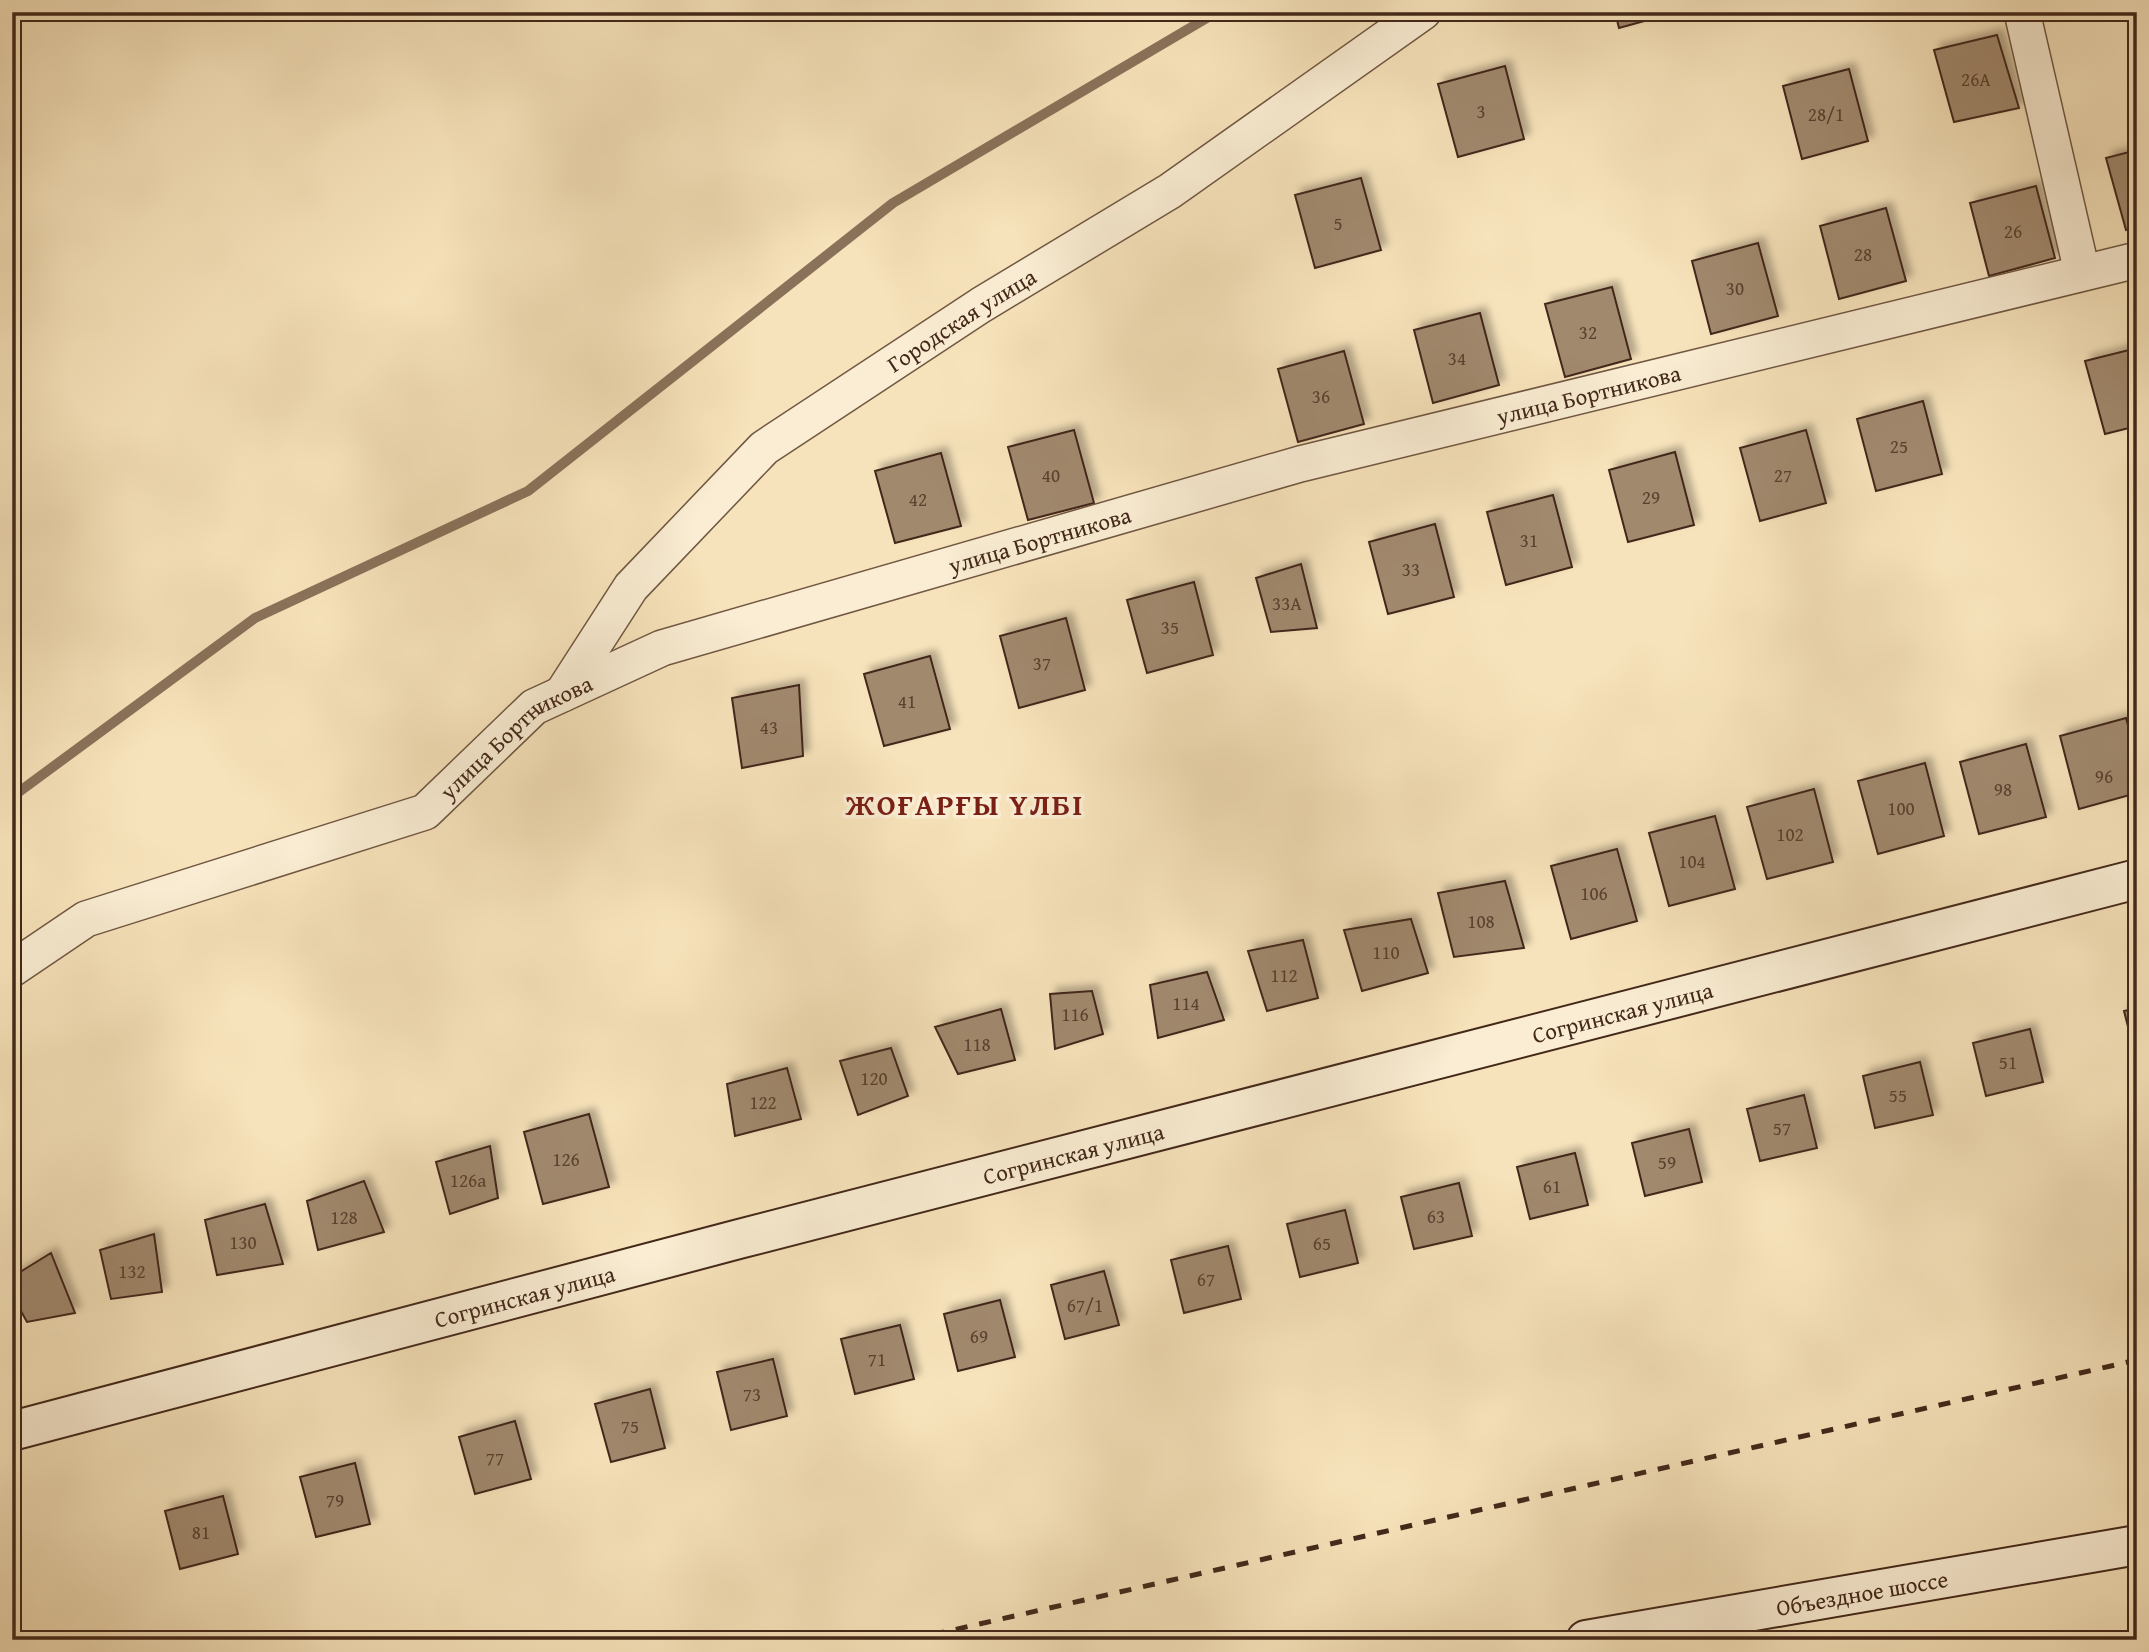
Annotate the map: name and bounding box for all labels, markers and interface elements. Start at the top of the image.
house number: 26А [1961,65,1991,93]
house number: 3 [1476,97,1486,125]
house number: 28/1 [1808,100,1844,128]
house number: 5 [1333,209,1343,237]
house number: 26 [2004,217,2022,245]
house number: 28 [1854,240,1872,268]
street label: Городская улица [880,259,1042,380]
house number: 30 [1726,274,1744,302]
house number: 32 [1579,318,1597,346]
house number: 34 [1448,344,1466,372]
street label: улица Бортникова [1492,355,1684,432]
house number: 36 [1312,382,1330,410]
house number: 25 [1890,432,1908,460]
house number: 40 [1042,461,1060,489]
house number: 27 [1774,461,1792,489]
house number: 29 [1642,483,1660,511]
house number: 42 [909,485,927,513]
street label: улица Бортникова [943,497,1135,581]
house number: 31 [1520,526,1538,554]
house number: 33 [1402,555,1420,583]
house number: 33А [1272,589,1302,617]
house number: 35 [1161,613,1179,641]
house number: 37 [1033,649,1051,677]
street label: улица Бортникова [431,666,597,807]
house number: 41 [898,687,916,715]
house number: 43 [760,713,778,741]
house number: 96 [2095,762,2113,790]
house number: 98 [1994,775,2012,803]
district label: ЖОҒАРҒЫ ҮЛБІ [845,782,1084,826]
house number: 100 [1887,794,1915,822]
house number: 102 [1776,820,1804,848]
house number: 104 [1678,847,1706,875]
house number: 106 [1580,879,1608,907]
house number: 108 [1467,907,1495,935]
house number: 110 [1372,938,1400,966]
house number: 112 [1270,961,1298,989]
street label: Согринская улица [1528,972,1716,1051]
house number: 114 [1172,989,1200,1017]
house number: 116 [1061,1000,1089,1028]
house number: 118 [963,1030,991,1058]
house number: 51 [1999,1048,2017,1076]
house number: 120 [860,1064,888,1092]
house number: 55 [1889,1081,1907,1109]
house number: 122 [749,1088,777,1116]
street label: Согринская улица [979,1114,1167,1192]
house number: 57 [1773,1114,1791,1142]
house number: 126 [552,1145,580,1173]
house number: 59 [1658,1148,1676,1176]
house number: 126а [450,1166,486,1194]
house number: 61 [1543,1172,1561,1200]
house number: 63 [1427,1202,1445,1230]
house number: 128 [330,1203,358,1231]
house number: 130 [229,1228,257,1256]
house number: 65 [1313,1229,1331,1257]
street label: Согринская улица [431,1256,618,1335]
house number: 132 [118,1257,146,1285]
house number: 67 [1197,1265,1215,1293]
house number: 67/1 [1067,1291,1103,1319]
house number: 69 [970,1322,988,1350]
house number: 71 [868,1345,886,1373]
house number: 73 [743,1380,761,1408]
house number: 75 [621,1412,639,1440]
house number: 77 [486,1444,504,1472]
house number: 79 [326,1486,344,1514]
house number: 81 [192,1518,210,1546]
street label: Объездное шоссе [1773,1561,1950,1623]

